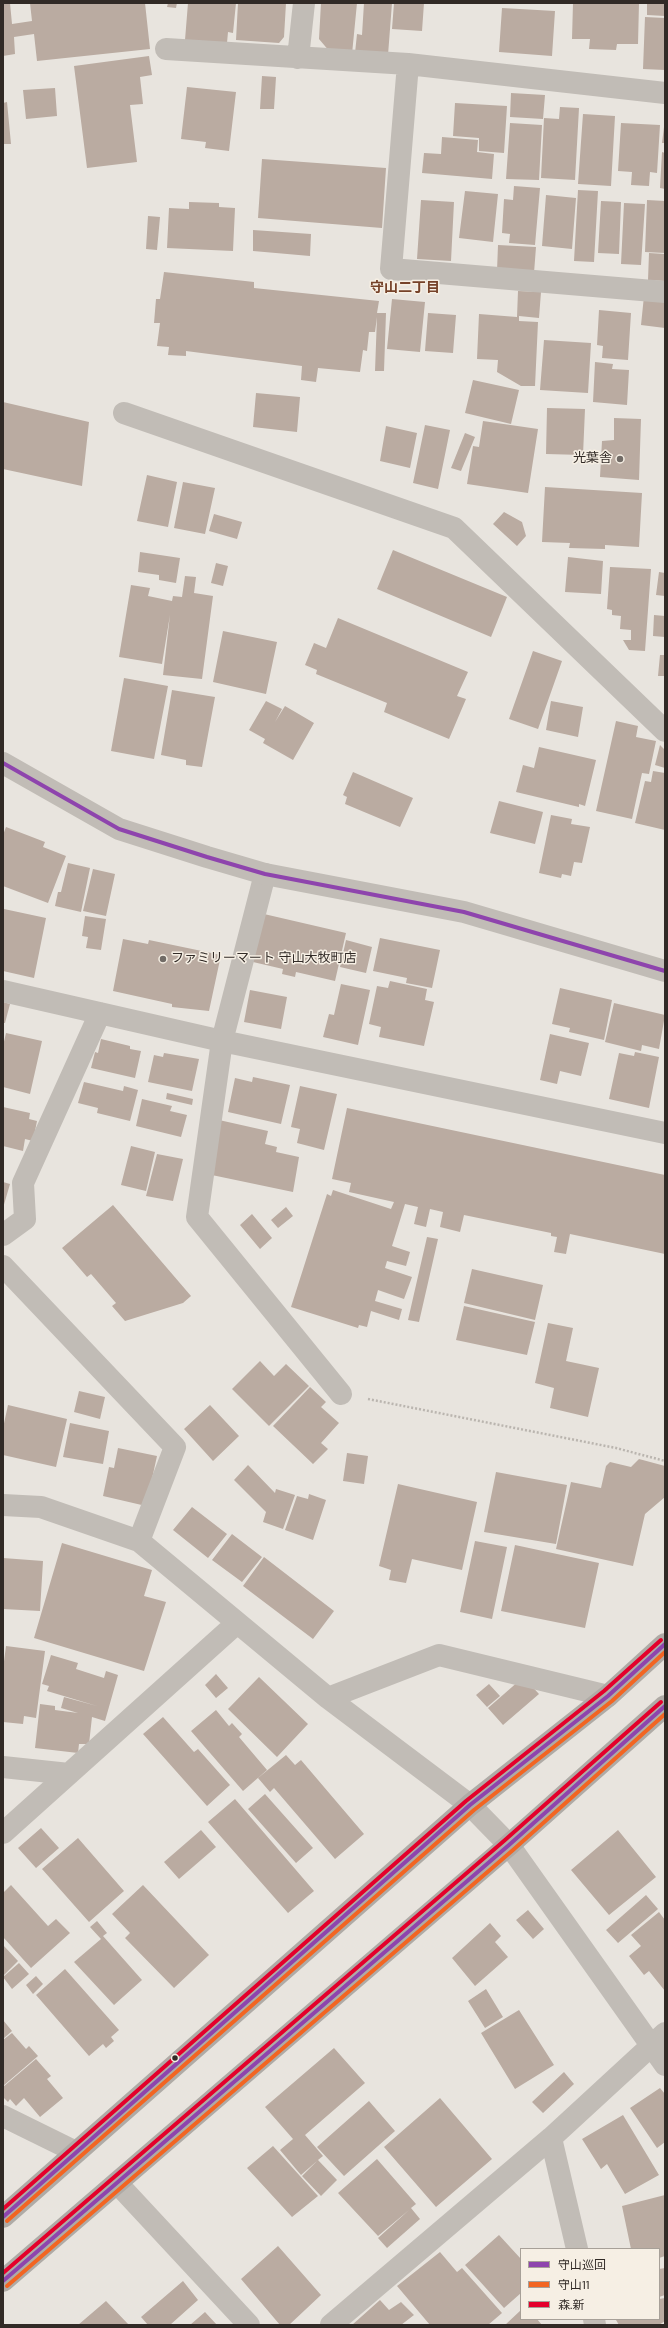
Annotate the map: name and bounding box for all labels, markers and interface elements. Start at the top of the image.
district label: 守山二丁目 [370,280,440,296]
place label: 光葉舎 [573,451,612,467]
marker: 光葉舎 [615,454,625,464]
place label: ファミリーマート 守山大牧町店 [171,951,356,967]
marker: ファミリーマート 守山大牧町店 [158,954,168,964]
unlabelled marker [170,2053,180,2063]
legend [520,2248,660,2320]
text: 守山巡回 [558,2257,606,2273]
text: 守山11 [558,2277,590,2293]
text: 森.新 [558,2297,584,2313]

